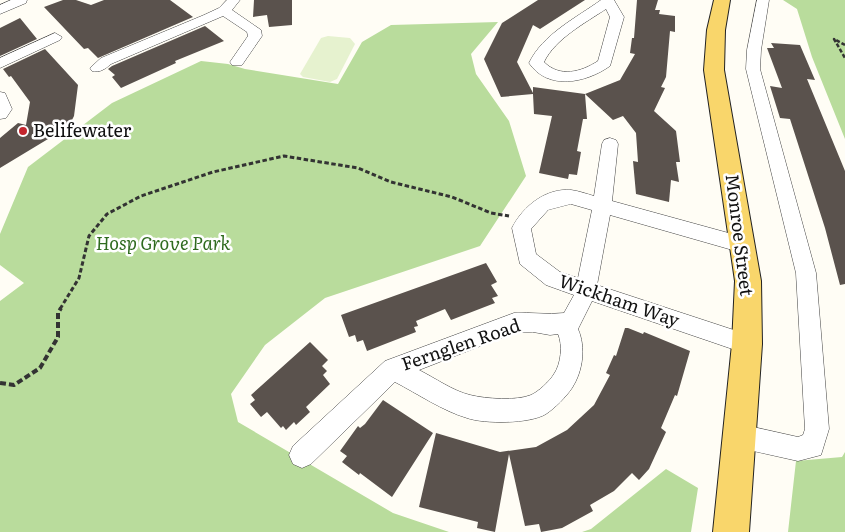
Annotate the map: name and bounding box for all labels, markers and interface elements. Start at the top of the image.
place label: Belifewater [33,116,132,143]
marker: Belifewater [17,125,29,137]
street label: Monroe Street [720,172,761,298]
park label: Hosp Grove Park [96,229,230,256]
street label: Wickham Way [555,266,684,333]
street label: Fernglen Road [397,311,524,377]

